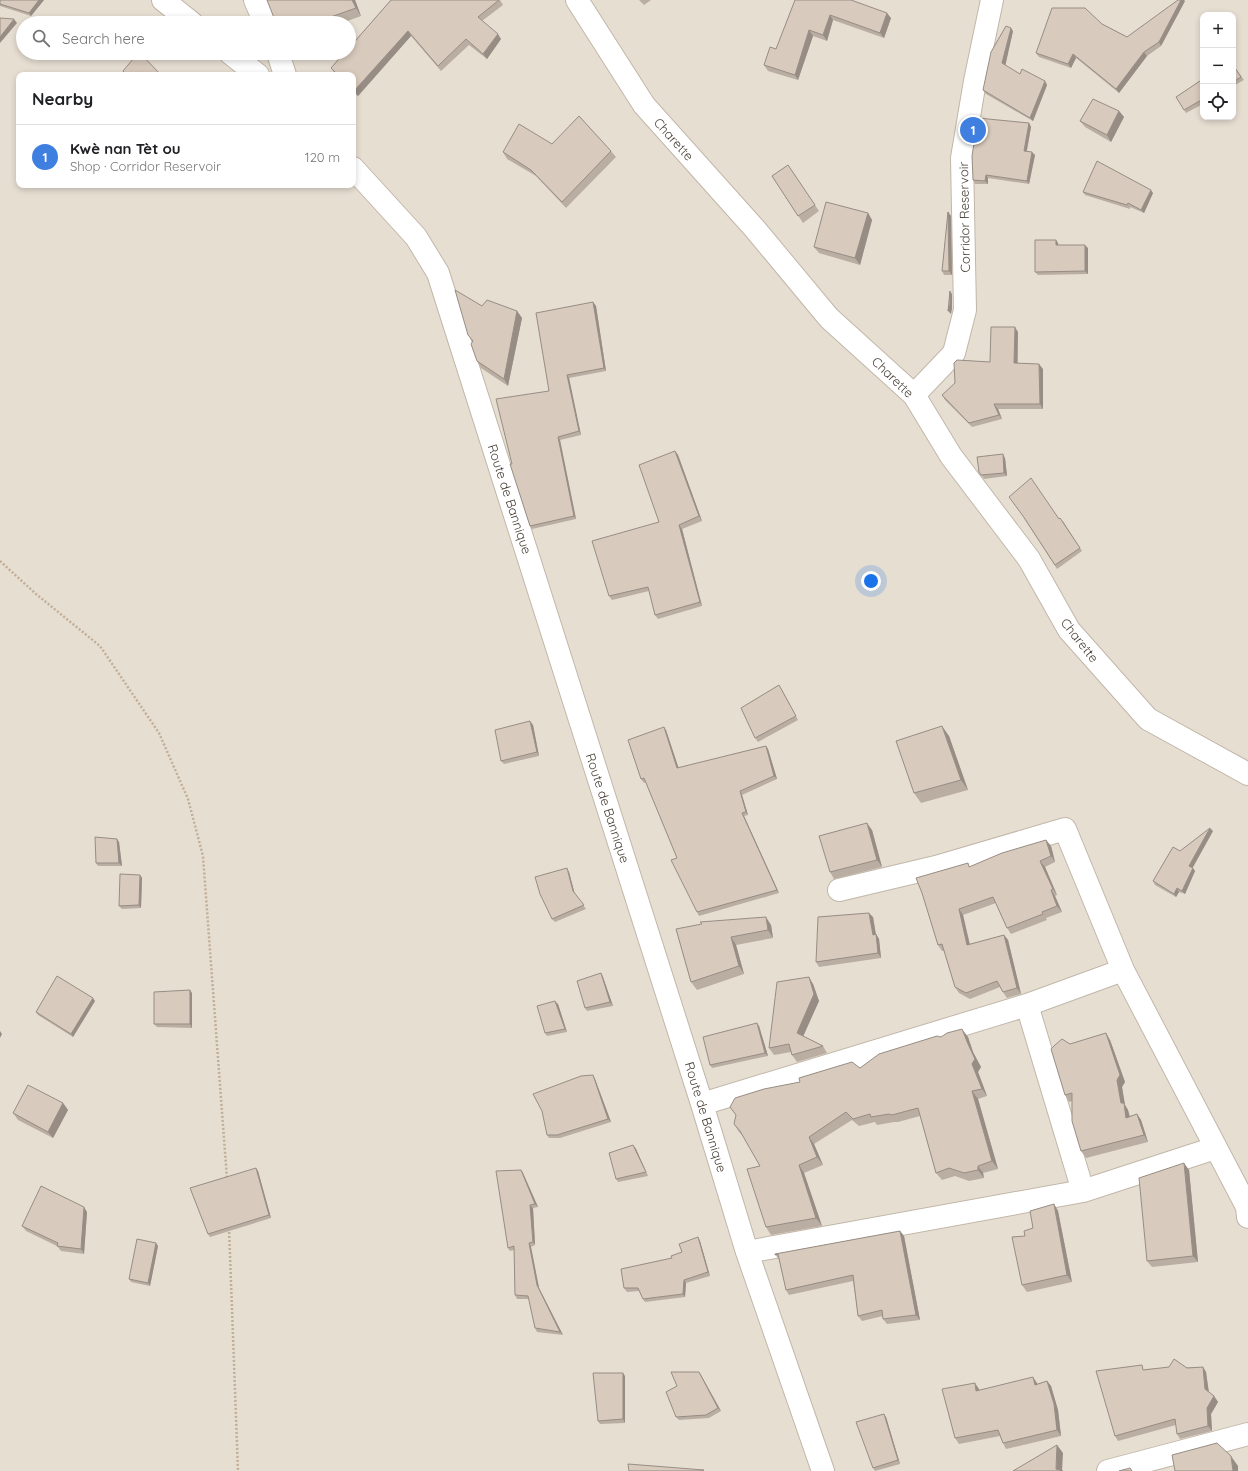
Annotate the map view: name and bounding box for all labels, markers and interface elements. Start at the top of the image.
map controls [1200,12,1236,120]
button: + [1200,12,1236,48]
search box [16,16,356,60]
icon: search [30,27,52,49]
text: Search here [62,29,145,48]
button: − [1200,48,1236,84]
button: locate [1200,84,1236,120]
text: Nearby [32,88,93,109]
street label: Charette [651,114,697,164]
pin: 1 [960,115,986,145]
text: Kwè nan Tèt ou [70,139,181,158]
text: 1 [42,149,48,165]
text: 120 m [305,149,340,165]
text: Shop · Corridor Reservoir [70,158,221,174]
street label: Corridor Reservoir [955,161,973,273]
street label: Charette [869,353,917,401]
street label: Route de Bannique [485,442,535,556]
your location [861,571,881,591]
street label: Charette [1058,615,1102,665]
street label: Route de Bannique [583,751,633,865]
street label: Route de Bannique [682,1060,730,1174]

